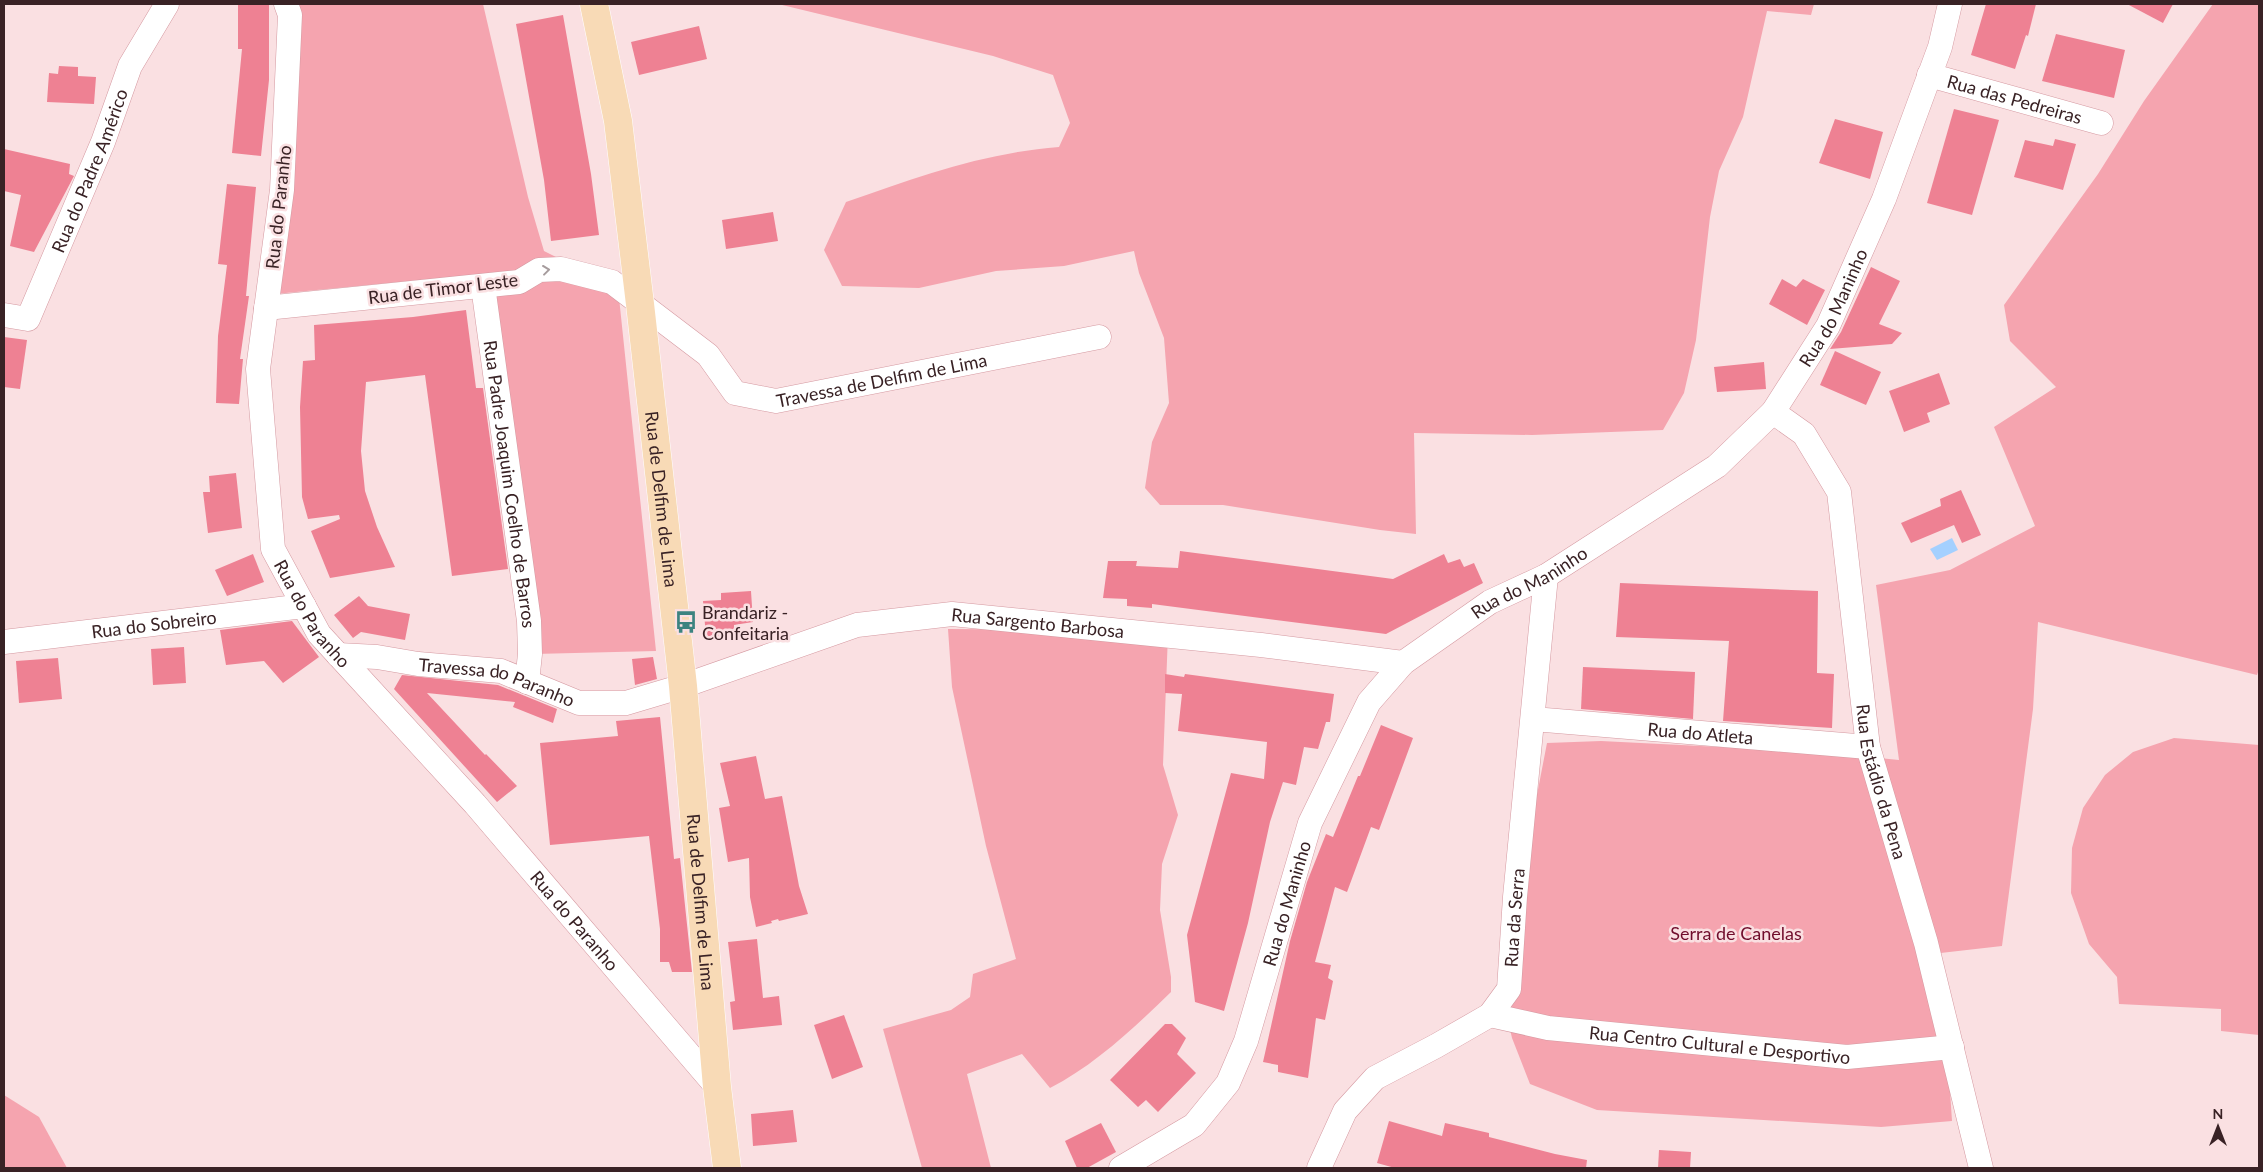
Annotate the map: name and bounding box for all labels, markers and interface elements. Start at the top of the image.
street label: Rua das Pedreiras [1945,70,2085,128]
street label: Rua do Padre Américo [46,86,132,256]
street label: Rua do Paranho [261,144,295,270]
street label: Rua do Maninho [1794,245,1872,371]
one-way arrow [542,265,550,276]
street label: Rua de Timor Leste [367,268,519,308]
street label: Rua Padre Joaquim Coelho de Barros [480,339,540,629]
street label: Travessa de Delfim de Lima [774,348,989,412]
street label: Rua de Delfim de Lima [641,410,683,588]
street label: Rua do Maninho [1466,541,1591,623]
street label: Rua do Paranho [270,556,355,672]
place label: Brandariz - Confeitaria [702,601,789,644]
street label: Rua Sargento Barbosa [950,603,1125,642]
street label: Rua do Sobreiro [90,606,218,642]
bus stop icon: Brandariz - Confeitaria [673,609,699,635]
street label: Travessa do Paranho [418,653,578,711]
street label: Rua Estádio da Pena [1852,703,1912,862]
street label: Rua do Atleta [1647,718,1754,748]
street label: Rua de Delfim de Lima [683,813,720,991]
street label: Rua do Maninho [1258,838,1315,969]
street label: Rua do Paranho [526,866,624,975]
street label: Rua da Serra [1499,867,1529,968]
park label: Serra de Canelas [1670,922,1802,944]
street label: Rua Centro Cultural e Desportivo [1588,1021,1851,1068]
north arrow [2193,1102,2243,1152]
text: N [2213,1105,2223,1122]

